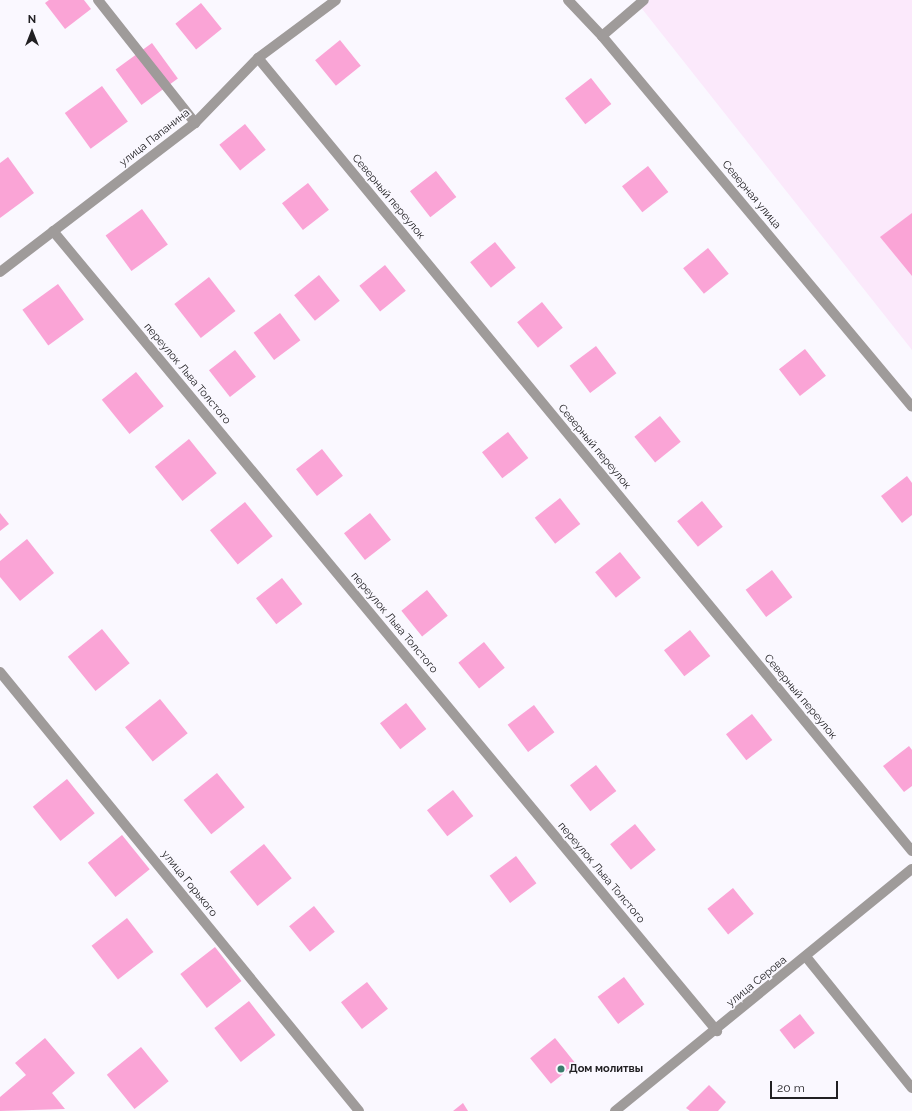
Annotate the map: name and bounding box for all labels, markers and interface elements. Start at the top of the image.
north arrow [12,12,52,52]
text: N [28,13,36,26]
street label: улица Папанина [117,107,193,169]
street label: Северный переулок [349,152,427,242]
street label: Северная улица [719,158,783,232]
street label: переулок Льва Толстого [141,321,233,427]
street label: Северный переулок [555,402,633,492]
street label: переулок Льва Толстого [348,570,440,676]
street label: Северный переулок [761,652,839,742]
street label: переулок Льва Толстого [555,820,647,926]
street label: улица Горького [158,848,220,920]
street label: улица Серова [724,954,790,1010]
place label: Дом молитвы [569,1062,643,1076]
marker: Дом молитвы [556,1064,566,1074]
scale bar [772,1073,840,1099]
text: 20 m [777,1081,805,1095]

